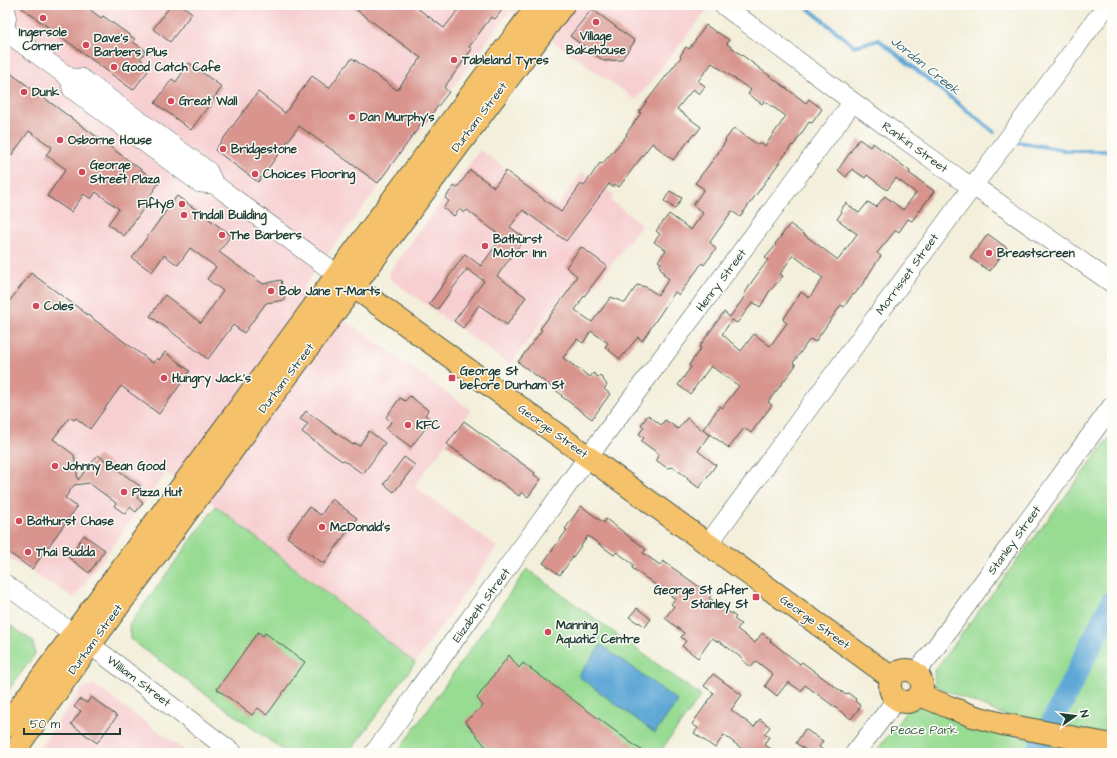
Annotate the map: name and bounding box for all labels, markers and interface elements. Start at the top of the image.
marker: Ingersole Corner [38,13,48,23]
marker: Village Bakehouse [591,17,601,27]
place label: Ingersole Corner [19,24,68,55]
place label: Village Bakehouse [566,28,626,59]
place label: Dave's Barbers Plus [94,30,168,61]
water label: Jordan Creek [887,32,965,100]
marker: Dave's Barbers Plus [81,40,91,50]
place label: Tableland Tyres [461,52,549,70]
marker: Tableland Tyres [449,55,459,65]
place label: Good Catch Cafe [122,59,221,76]
marker: Good Catch Cafe [109,62,119,72]
street label: Durham Street [447,79,511,156]
place label: Dunk [32,84,60,101]
marker: Dunk [19,87,29,97]
place label: Great Wall [179,93,237,110]
marker: Great Wall [166,96,176,106]
place label: Dan Murphy's [360,109,435,127]
marker: Dan Murphy's [347,112,357,122]
street label: Rankin Street [878,118,951,177]
place label: Osborne House [68,132,153,149]
marker: Osborne House [55,135,65,145]
place label: Bridgestone [231,141,297,160]
marker: Bridgestone [218,144,228,154]
place label: George Street Plaza [89,157,160,188]
place label: Choices Flooring [263,166,356,185]
marker: George Street Plaza [77,167,87,177]
marker: Choices Flooring [250,169,260,179]
place label: Fifty8 [138,196,174,214]
marker: Fifty8 [177,199,187,209]
place label: Tindall Building [191,207,267,226]
marker: Tindall Building [179,210,189,220]
place label: The Barbers [229,227,302,244]
marker: The Barbers [217,230,227,240]
street label: Morrisset Street [872,230,943,319]
place label: Bathurst Motor Inn [493,231,547,262]
marker: Bathurst Motor Inn [480,241,490,251]
street label: Henry Street [692,245,752,316]
place label: Breastscreen [997,245,1075,262]
marker: Breastscreen [984,248,994,258]
place label: Bob Jane T-Marts [279,283,380,300]
marker: Bob Jane T-Marts [266,286,276,296]
place label: Coles [44,298,74,315]
marker: Coles [31,301,41,311]
street label: Durham Street [254,340,318,417]
place label: George St before Durham St [460,363,564,394]
place label: Hungry Jack's [172,370,251,389]
marker: Hungry Jack's [159,373,169,383]
marker: George St before Durham St [447,373,457,383]
street label: George Street [514,400,591,463]
place label: KFC [416,417,441,434]
marker: KFC [403,420,413,430]
place label: Johnny Bean Good [62,458,166,476]
marker: Johnny Bean Good [50,461,60,471]
place label: Pizza Hut [132,484,183,501]
marker: Pizza Hut [119,487,129,497]
street label: Stanley Street [984,502,1046,579]
place label: Bathurst Chase [27,513,114,530]
marker: Bathurst Chase [14,516,24,526]
place label: McDonald's [330,519,390,536]
marker: McDonald's [317,522,327,532]
place label: Thai Budda [35,544,96,561]
marker: Thai Budda [23,547,33,557]
street label: Elizabeth Street [448,564,514,646]
place label: George St after Stanley St [654,582,748,614]
street label: George Street [776,591,853,654]
marker: George St after Stanley St [751,592,761,602]
street label: Durham Street [64,600,127,678]
place label: Manning Aquatic Centre [556,617,641,649]
marker: Manning Aquatic Centre [543,627,553,637]
street label: William Street [103,652,174,711]
north arrow [1055,696,1095,736]
text: N [1076,709,1092,719]
scale bar [24,710,120,736]
text: 50 m [30,716,61,733]
park label: Peace Park [891,722,958,739]

